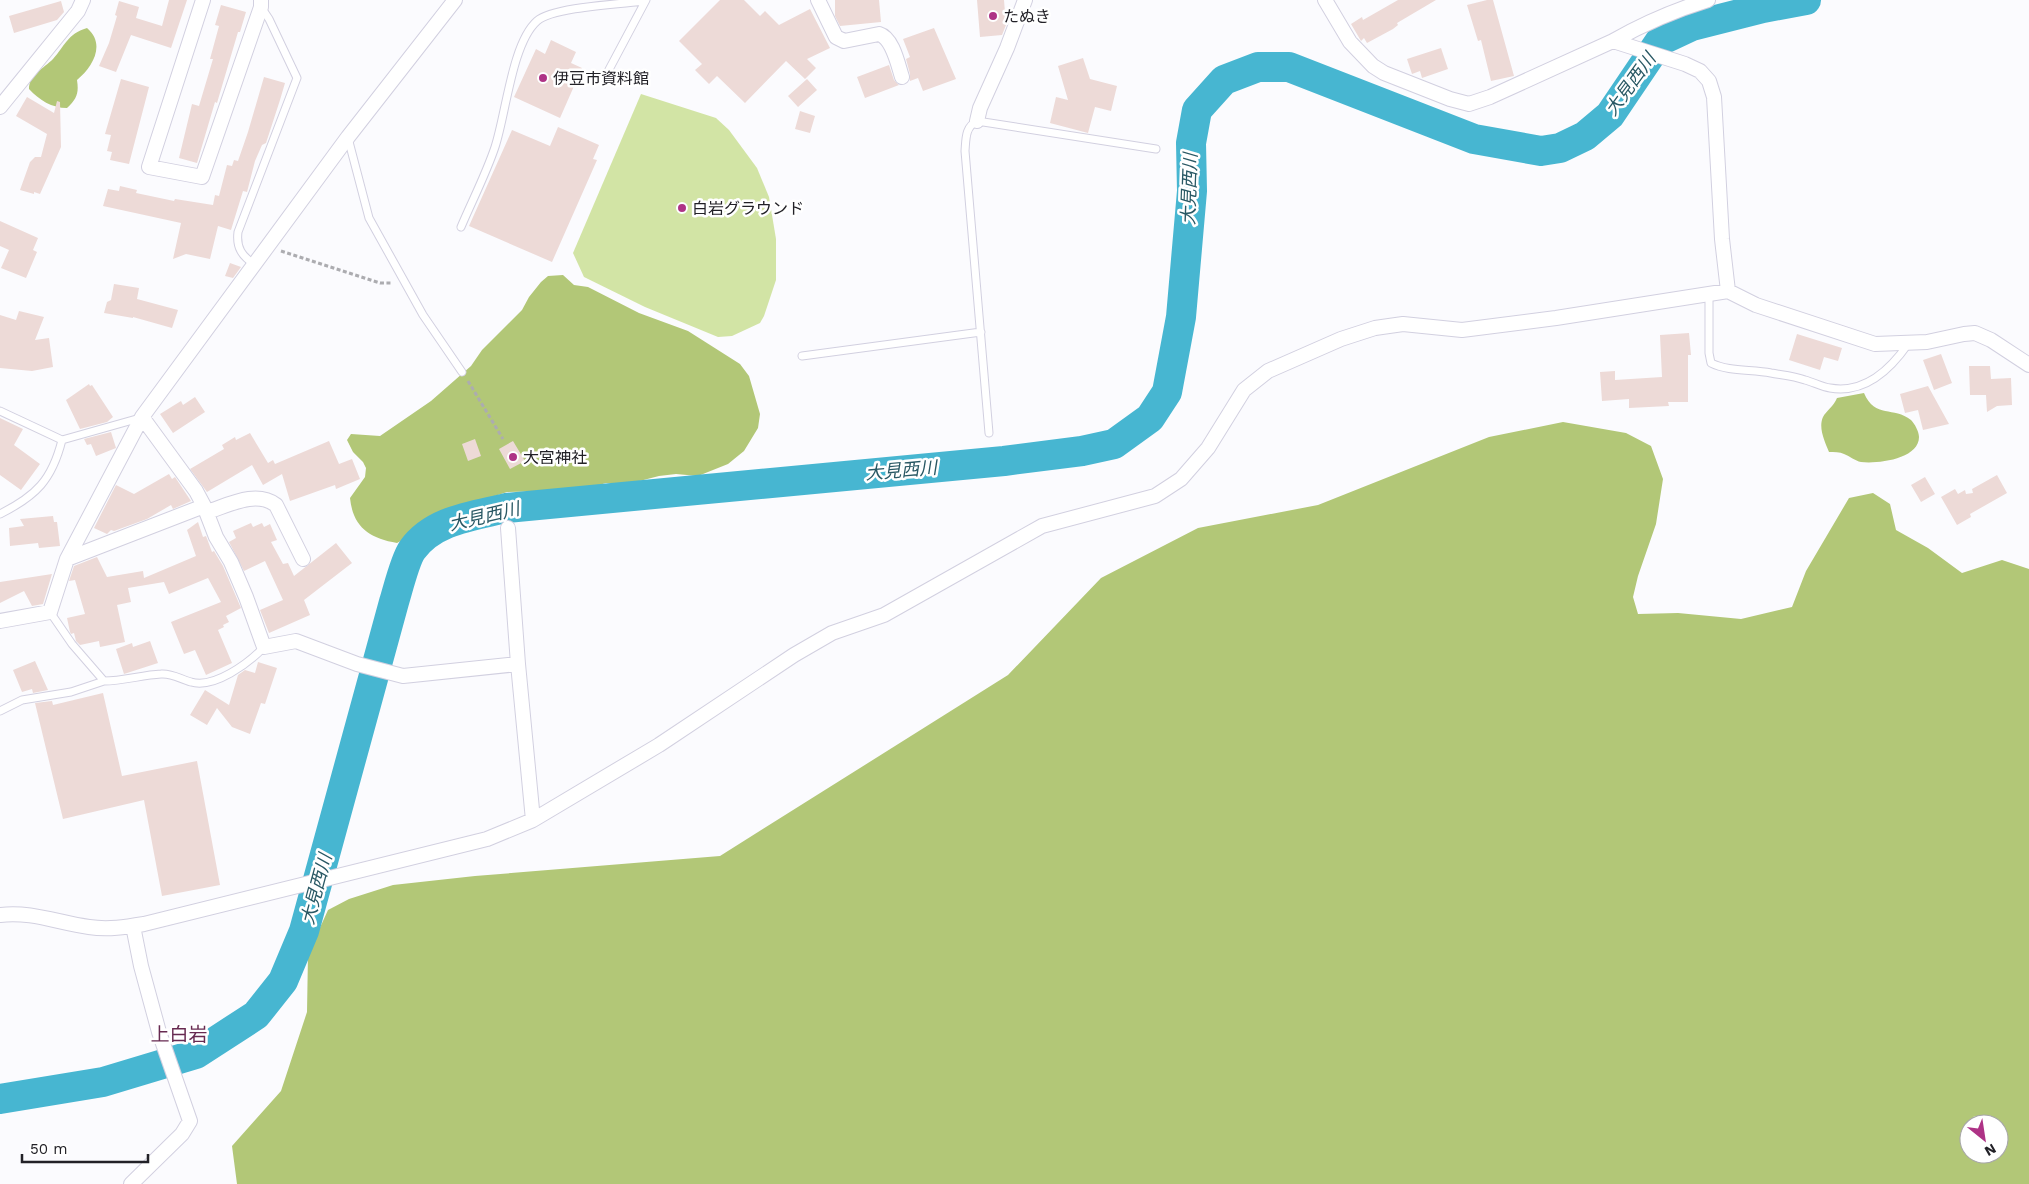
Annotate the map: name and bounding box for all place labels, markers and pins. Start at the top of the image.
place label: たぬき [1003,7,1051,26]
marker: たぬき [987,10,999,22]
place label: 伊豆市資料館 [553,69,649,88]
marker: 伊豆市資料館 [537,72,549,84]
place label: 白岩グラウンド [692,199,804,218]
marker: 白岩グラウンド [676,202,688,214]
place label: 大宮神社 [523,448,587,467]
marker: 大宮神社 [507,451,519,463]

